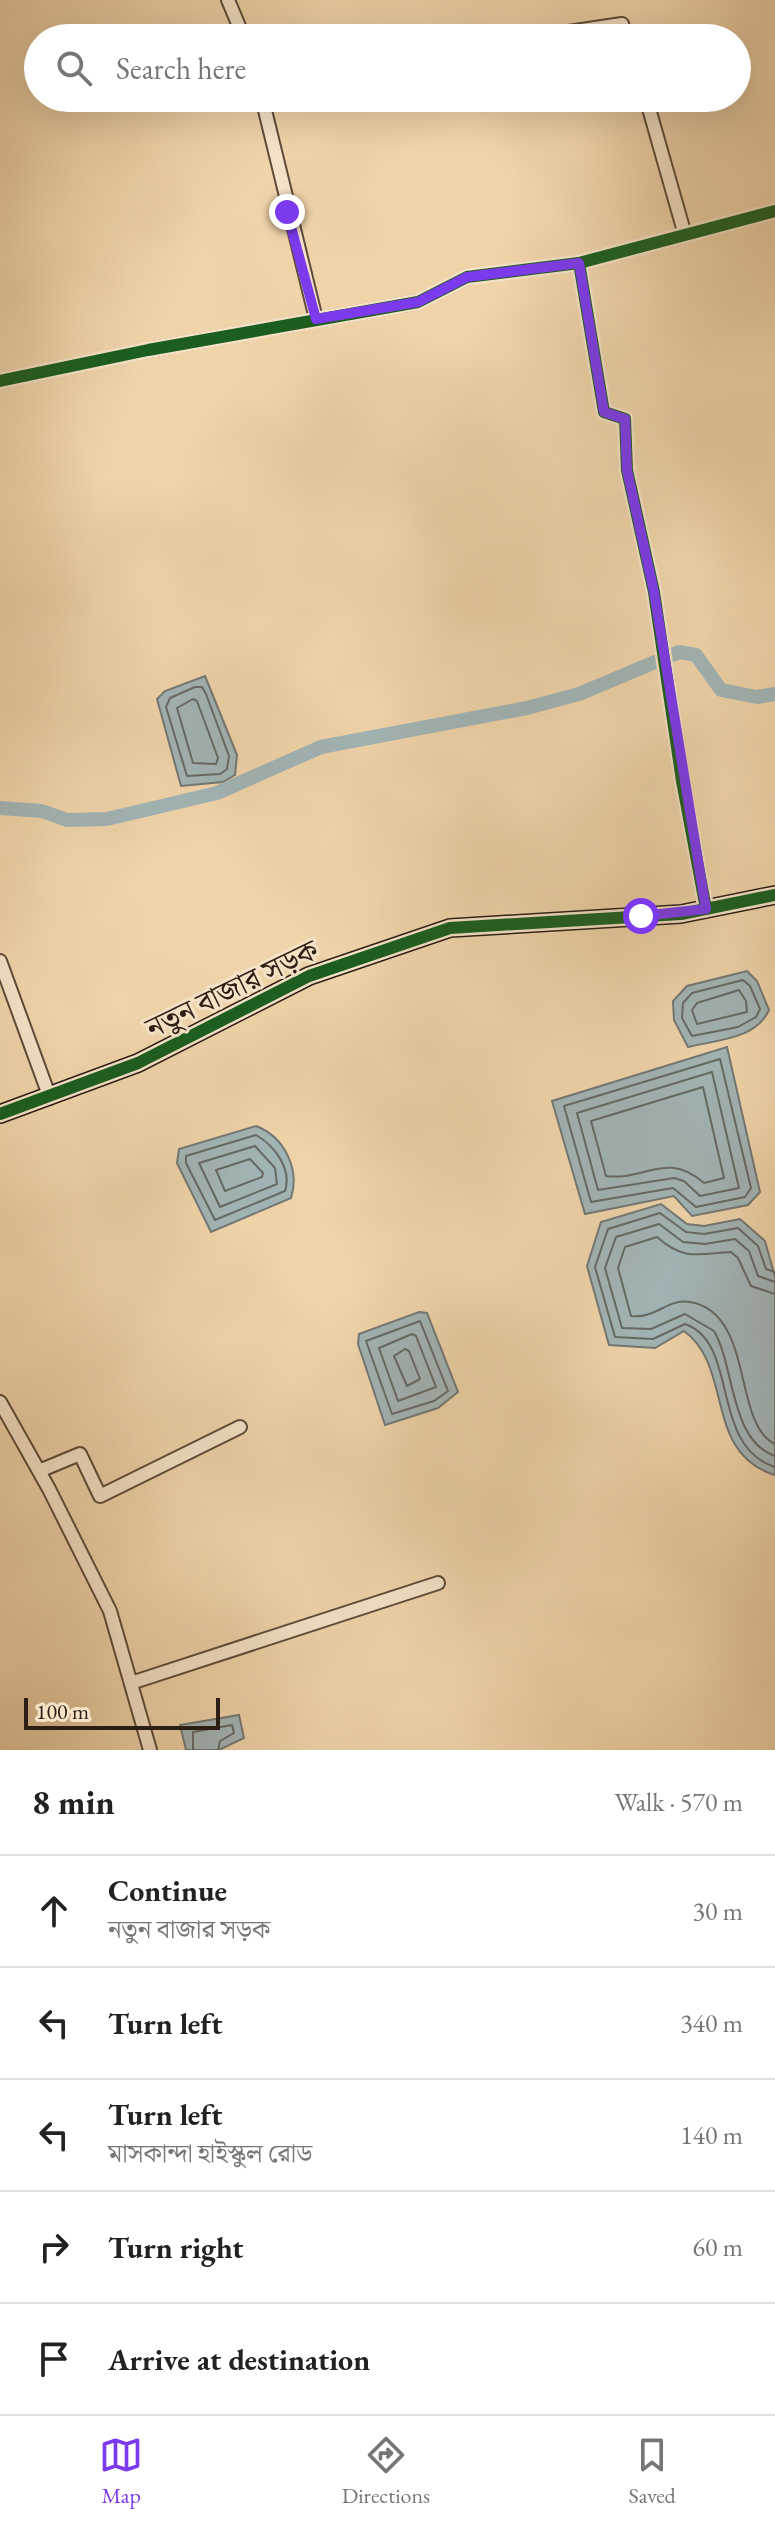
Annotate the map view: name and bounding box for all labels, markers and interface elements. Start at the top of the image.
search box [24,24,751,112]
icon: search [52,46,96,90]
text: Search here [116,49,246,88]
route end [269,194,305,230]
route start [623,898,659,934]
street label: নতুন বাজার সড়ক [138,930,325,1048]
scale bar [24,1694,220,1730]
text: 100 m [36,1697,89,1726]
text: 8 min [32,1780,115,1824]
text: Walk · 570 m [615,1785,743,1819]
text: Continue [108,1871,227,1910]
icon: ahead [32,1889,76,1933]
text: 30 m [693,1894,743,1928]
text: নতুন বাজার সড়ক [108,1912,270,1946]
icon: left [32,2001,76,2045]
text: Turn left [108,2004,222,2043]
text: 340 m [680,2006,743,2040]
text: Turn left [108,2095,222,2134]
icon: left [32,2113,76,2157]
text: 140 m [680,2118,743,2152]
text: মাসকান্দা হাইস্কুল রোড [108,2136,312,2170]
icon: right [32,2225,76,2269]
text: Turn right [108,2228,244,2267]
text: 60 m [693,2230,743,2264]
icon: arrive [32,2337,76,2381]
text: Arrive at destination [108,2340,370,2379]
tab: Map [99,2433,143,2510]
tab: Directions [342,2433,430,2510]
tab: Saved [629,2433,676,2510]

